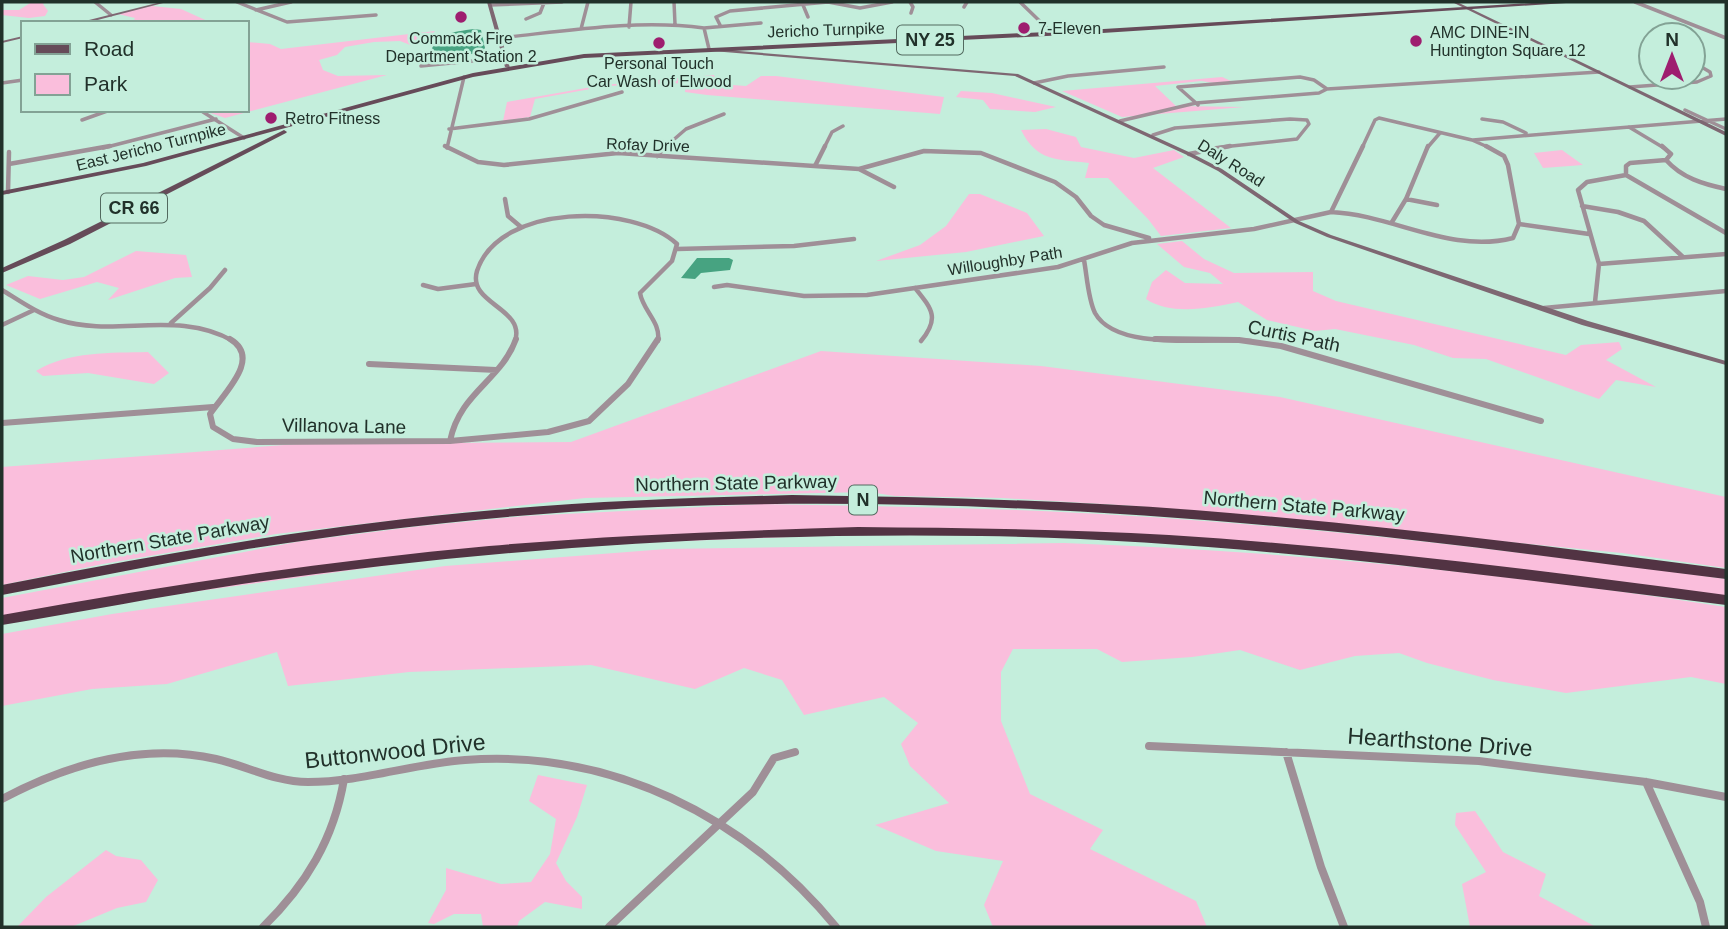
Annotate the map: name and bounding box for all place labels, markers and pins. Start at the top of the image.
marker: Commack Fire Department Station 2 [453,9,469,25]
marker: 7-Eleven [1016,20,1032,36]
place label: 7-Eleven [1038,20,1101,37]
place label: AMC DINE-IN Huntington Square 12 [1430,24,1586,59]
place label: Commack Fire Department Station 2 [385,30,537,65]
marker: AMC DINE-IN Huntington Square 12 [1408,33,1424,49]
marker: Personal Touch Car Wash of Elwood [651,35,667,51]
place label: Personal Touch Car Wash of Elwood [586,55,732,90]
marker: Retro Fitness [263,110,279,126]
place label: Retro Fitness [285,110,380,127]

